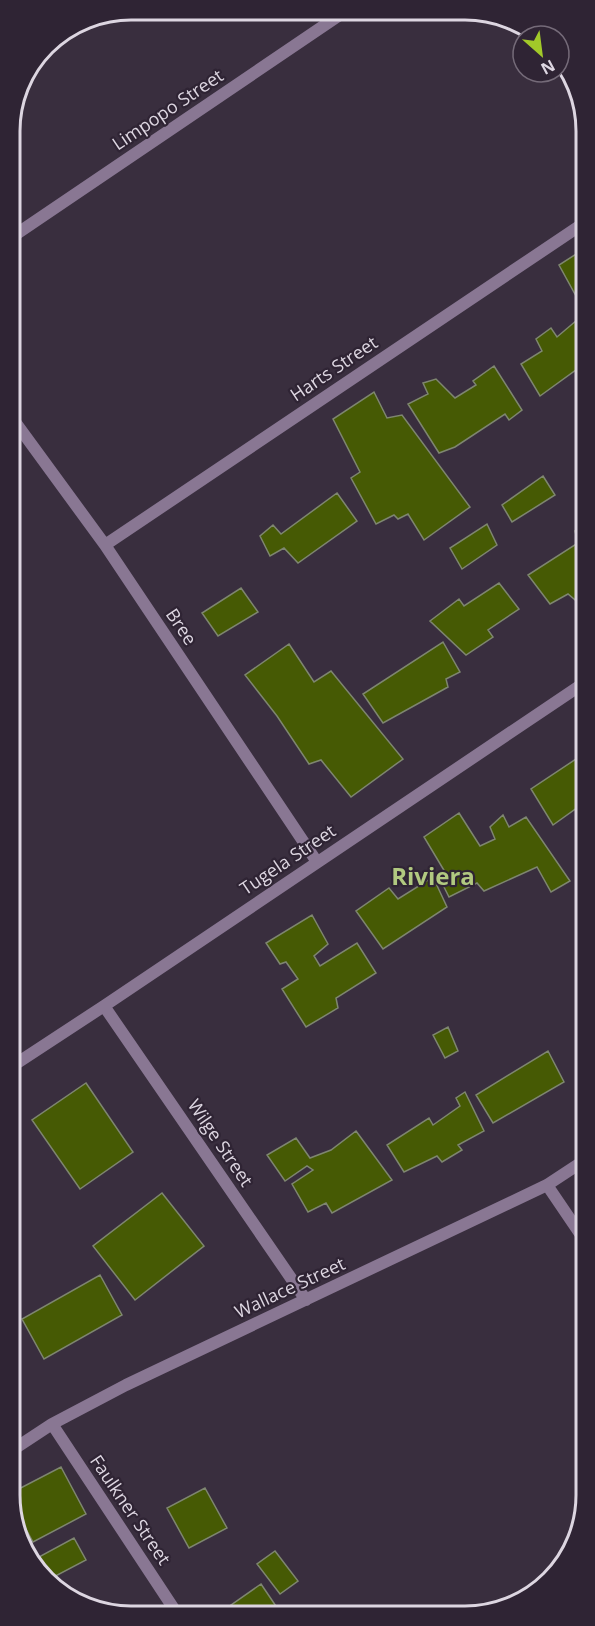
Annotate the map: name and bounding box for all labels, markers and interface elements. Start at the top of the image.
north arrow [511,24,571,84]
text: N [537,54,559,80]
street label: Limpopo Street [107,63,228,155]
street label: Harts Street [285,330,382,406]
street label: Bree [161,603,203,649]
street label: Tugela Street [235,818,340,900]
district label: Riviera [391,859,475,892]
street label: Wilge Street [183,1094,259,1191]
street label: Wallace Street [230,1251,349,1323]
street label: Faulkner Street [85,1450,177,1569]

